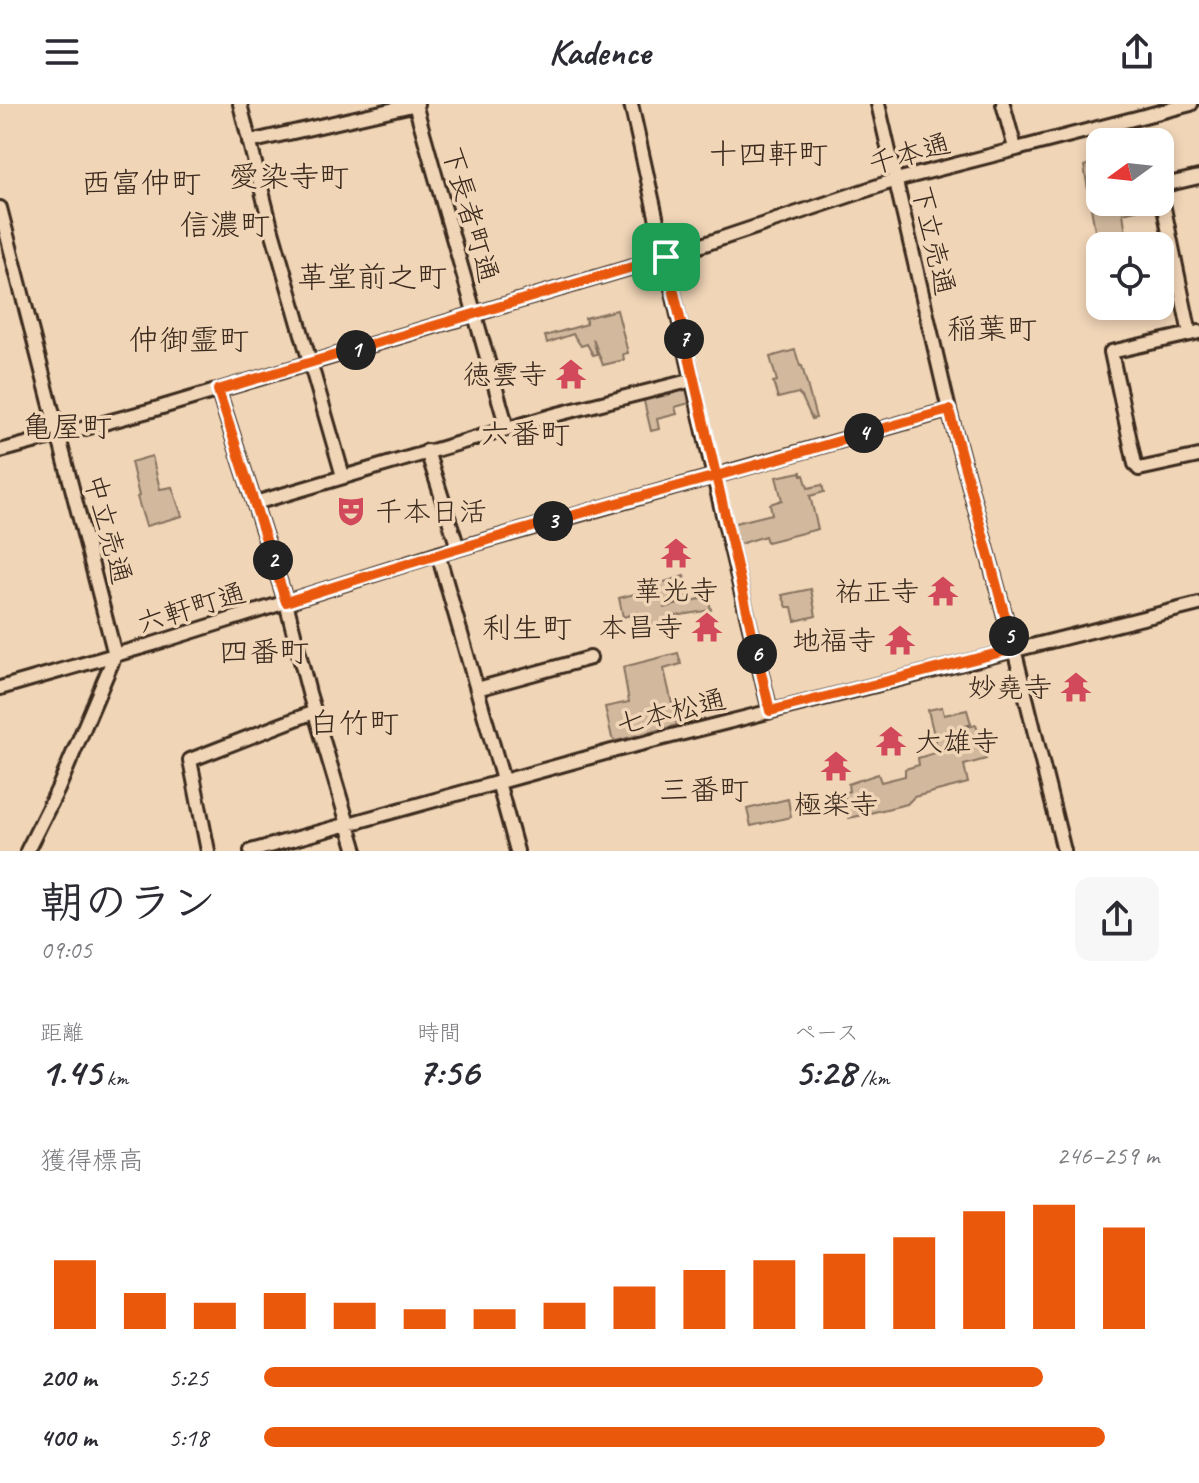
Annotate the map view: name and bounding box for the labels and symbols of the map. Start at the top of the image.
street label: 千本通 [864,125,954,182]
north arrow [1086,128,1174,216]
district label: 十四軒町 [708,135,828,173]
street label: 下長者町通 [434,142,507,286]
district label: 愛染寺町 [229,158,349,196]
district label: 西富仲町 [81,164,201,202]
street label: 下立売通 [904,182,963,299]
district label: 信濃町 [180,206,270,244]
pin [632,223,700,291]
district label: 革堂前之町 [297,258,447,296]
district label: 稲葉町 [947,310,1037,348]
pin: 7 [664,319,704,359]
district label: 仲御霊町 [129,321,249,359]
pin: 1 [336,330,376,370]
place label: 徳雲寺 [463,357,547,392]
temple icon: 徳雲寺 [554,357,588,391]
district label: 亀屋町 [22,408,112,446]
pin: 4 [844,413,884,453]
district label: 六番町 [480,415,570,453]
street label: 中立売通 [77,471,140,588]
theatre icon: 千本日活 [334,494,368,528]
place label: 千本日活 [375,494,487,529]
pin: 3 [533,501,573,541]
temple icon: 華光寺 [659,536,693,570]
pin: 2 [253,540,293,580]
place label: 華光寺 [634,573,718,608]
street label: 六軒町通 [132,574,250,641]
place label: 祐正寺 [835,574,919,609]
temple icon: 祐正寺 [926,574,960,608]
district label: 利生町 [482,609,572,647]
place label: 本昌寺 [599,610,683,645]
temple icon: 本昌寺 [690,610,724,644]
pin: 5 [989,616,1029,656]
place label: 地福寺 [792,623,876,658]
temple icon: 地福寺 [883,623,917,657]
district label: 四番町 [219,633,309,671]
pin: 6 [737,634,777,674]
place label: 妙堯寺 [968,670,1052,705]
temple icon: 妙堯寺 [1059,670,1093,704]
street label: 七本松通 [613,681,730,742]
district label: 白竹町 [309,704,399,742]
temple icon: 大雄寺 [874,724,908,758]
place label: 大雄寺 [915,724,999,759]
temple icon: 極楽寺 [819,749,853,783]
district label: 三番町 [659,771,749,809]
place label: 極楽寺 [794,787,878,822]

